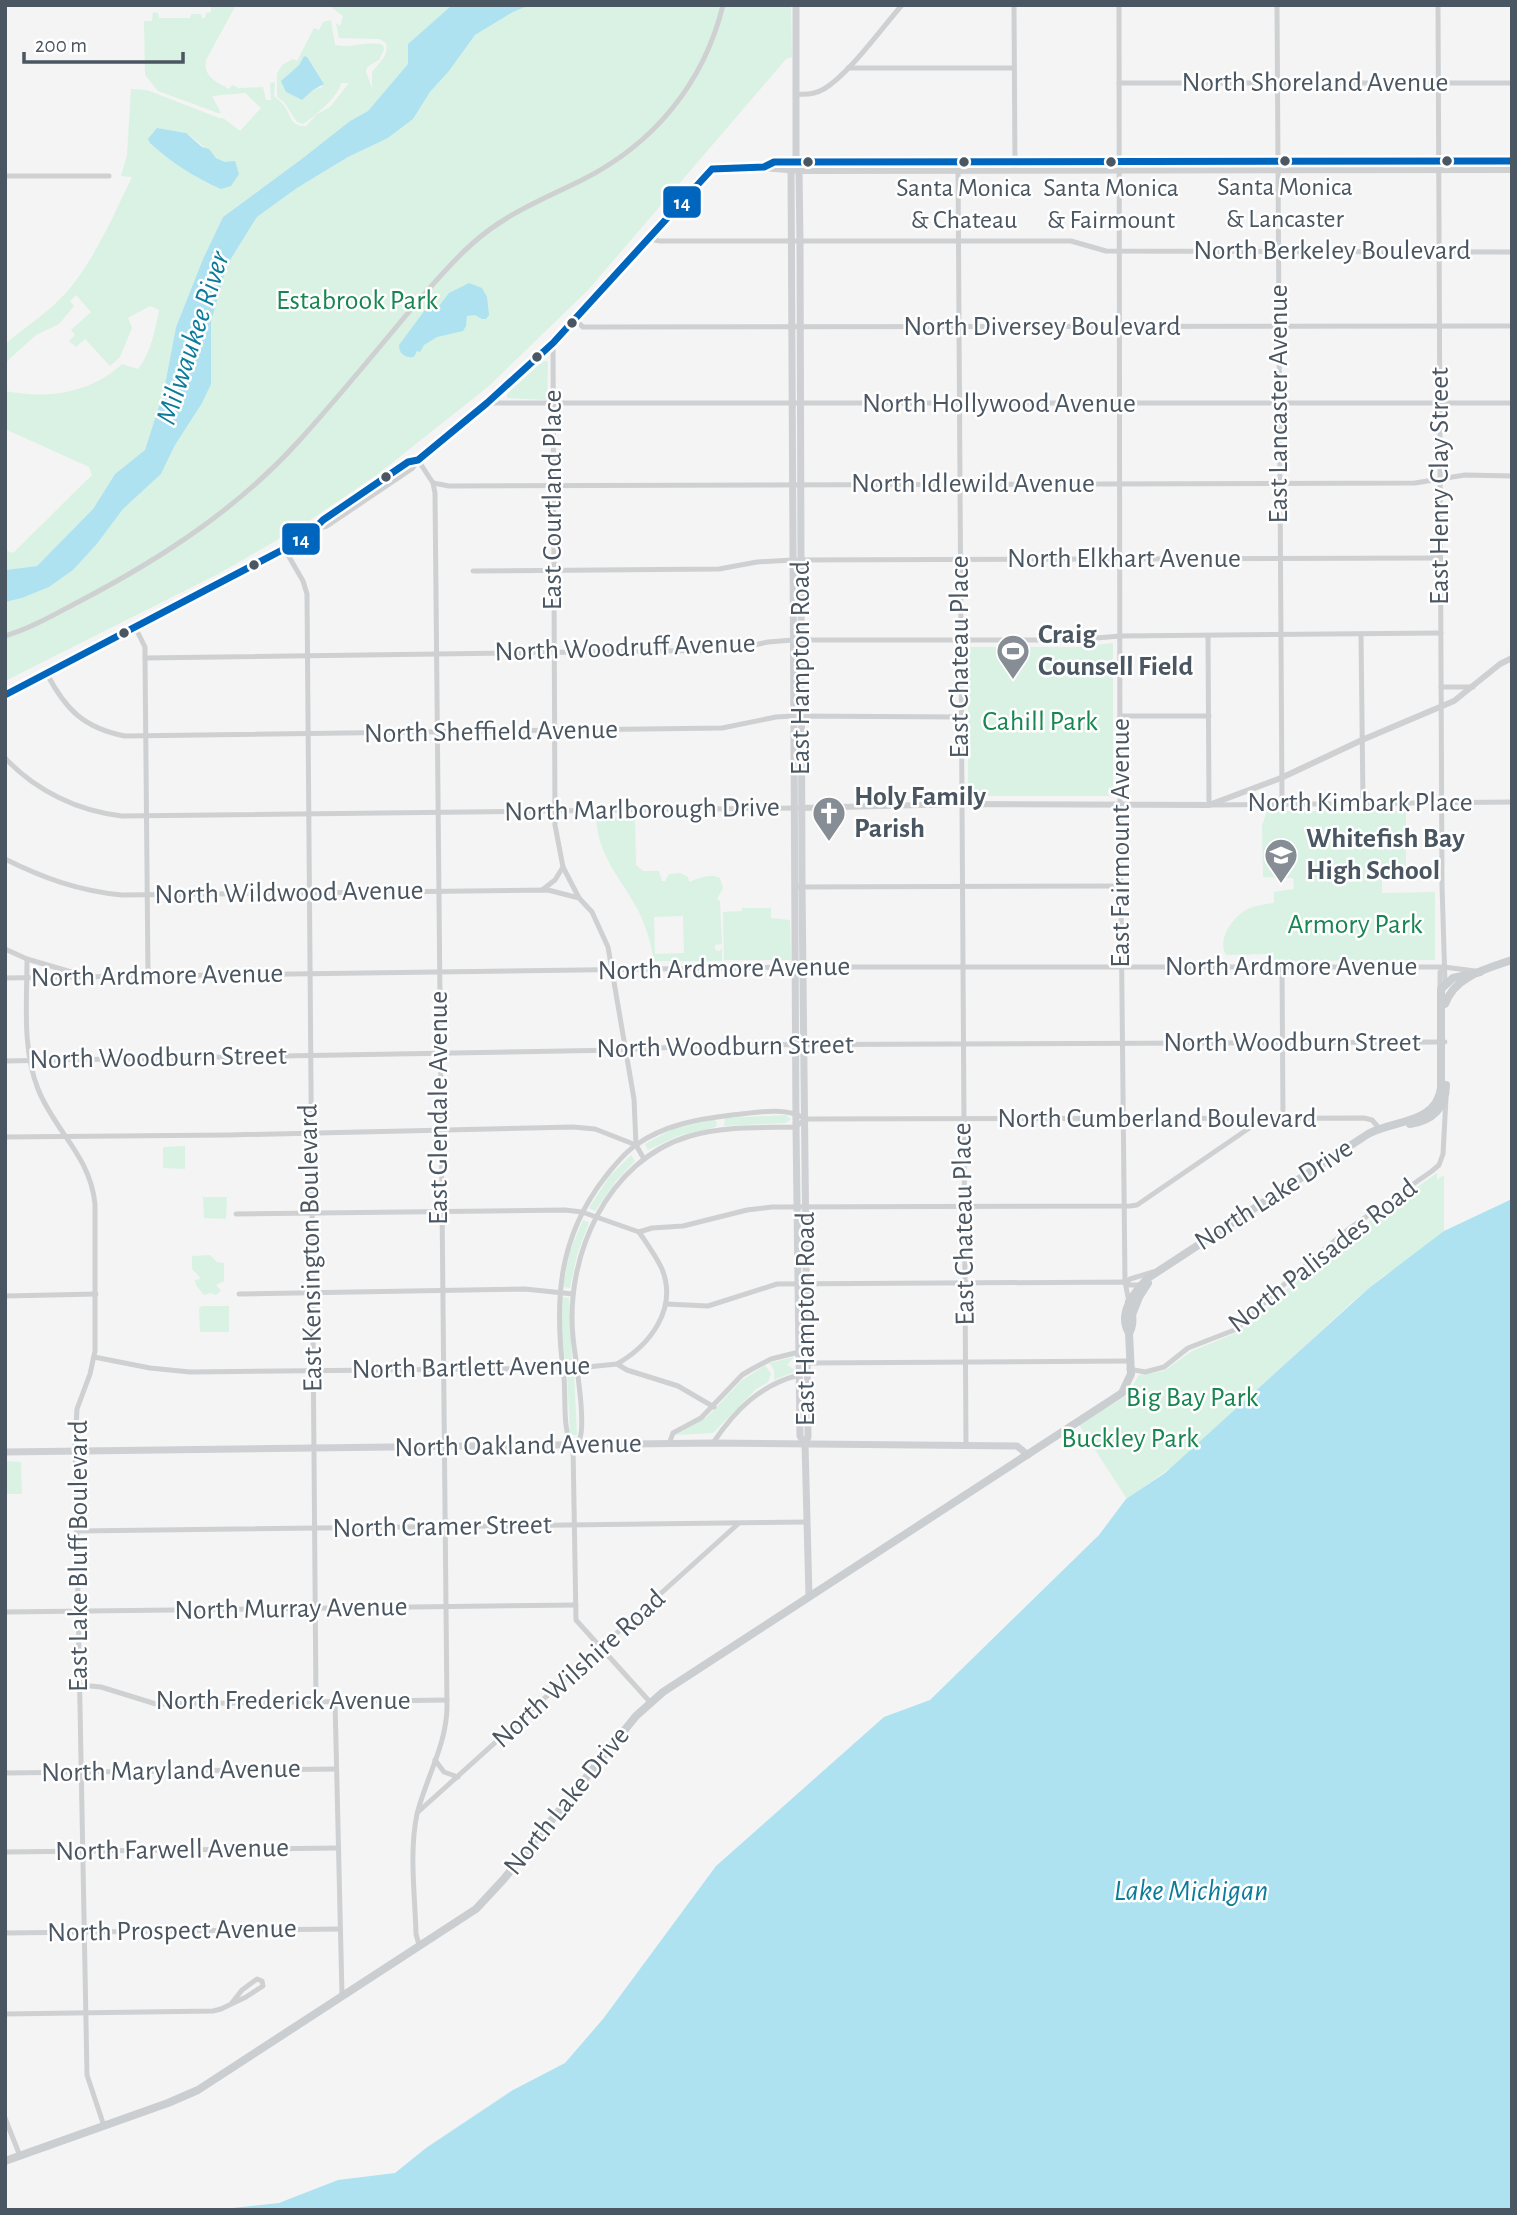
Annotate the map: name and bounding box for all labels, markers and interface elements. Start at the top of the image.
scale bar [24,21,184,65]
text: 200 m [35,35,87,56]
street label: North Shoreland Avenue [1182,69,1448,97]
marker: Santa Monica & Lancaster [1278,154,1292,168]
unlabelled marker [1440,154,1454,168]
unlabelled marker [801,155,815,169]
marker: Santa Monica & Chateau [957,155,971,169]
marker: Santa Monica & Fairmount [1104,155,1118,169]
place label: Santa Monica & Lancaster [1217,174,1353,232]
place label: Santa Monica & Chateau [896,175,1032,233]
place label: Santa Monica & Fairmount [1043,175,1179,233]
line badge: 14 [662,185,702,219]
text: 14 [674,194,691,213]
street label: North Berkeley Boulevard [1193,237,1471,265]
water label: Milwaukee River [151,247,235,428]
street label: East Lancaster Avenue [1265,284,1293,524]
park label: Estabrook Park [276,287,438,315]
street label: North Diversey Boulevard [903,313,1181,341]
unlabelled marker [565,316,579,330]
unlabelled marker [530,350,544,364]
street label: East Henry Clay Street [1426,367,1454,605]
street label: East Courtland Place [539,390,567,610]
street label: North Hollywood Avenue [862,390,1136,418]
unlabelled marker [379,470,393,484]
street label: North Idlewild Avenue [851,470,1095,498]
line badge: 14 [281,522,321,556]
text: 14 [293,531,310,550]
street label: North Elkhart Avenue [1007,545,1241,573]
street label: East Chateau Place [946,555,974,759]
unlabelled marker [247,558,261,572]
street label: East Hampton Road [787,561,815,775]
place label: Craig Counsell Field [1038,621,1193,681]
unlabelled marker [117,626,131,640]
street label: North Woodruff Avenue [494,629,756,667]
sports icon: Craig Counsell Field [994,632,1032,681]
park label: Cahill Park [982,708,1098,736]
street label: North Sheffield Avenue [364,716,618,748]
street label: East Fairmount Avenue [1107,718,1135,968]
place label: Holy Family Parish [854,783,987,843]
street label: North Kimbark Place [1247,789,1473,817]
street label: North Marlborough Drive [504,794,780,826]
church icon: Holy Family Parish [810,794,848,843]
place label: Whitefish Bay High School [1306,825,1465,885]
school or university icon: Whitefish Bay High School [1262,836,1300,885]
street label: North Wildwood Avenue [154,877,424,909]
park label: Armory Park [1287,911,1423,939]
street label: North Ardmore Avenue [597,953,851,985]
street label: North Ardmore Avenue [1165,953,1417,981]
street label: North Ardmore Avenue [30,960,284,992]
street label: East Glendale Avenue [425,991,453,1225]
street label: North Woodburn Street [1163,1029,1421,1057]
street label: North Woodburn Street [596,1031,854,1063]
street label: North Woodburn Street [29,1042,287,1074]
street label: East Kensington Boulevard [294,1104,328,1392]
street label: North Cumberland Boulevard [997,1105,1317,1133]
street label: East Chateau Place [948,1122,980,1326]
street label: North Lake Drive [1190,1134,1358,1256]
street label: North Palisades Road [1223,1174,1423,1338]
street label: East Hampton Road [792,1212,820,1426]
street label: North Bartlett Avenue [351,1352,591,1384]
park label: Big Bay Park [1126,1384,1259,1412]
street label: East Lake Bluff Boulevard [65,1420,93,1692]
park label: Buckley Park [1061,1425,1199,1453]
street label: North Oakland Avenue [394,1430,642,1462]
street label: North Cramer Street [332,1511,552,1543]
street label: North Wilshire Road [487,1584,671,1754]
street label: North Murray Avenue [174,1593,408,1625]
street label: North Frederick Avenue [155,1687,411,1715]
street label: North Lake Drive [499,1722,635,1880]
street label: North Maryland Avenue [41,1755,301,1787]
street label: North Farwell Avenue [55,1834,289,1866]
water label: Lake Michigan [1114,1876,1268,1906]
street label: North Prospect Avenue [47,1915,297,1947]

